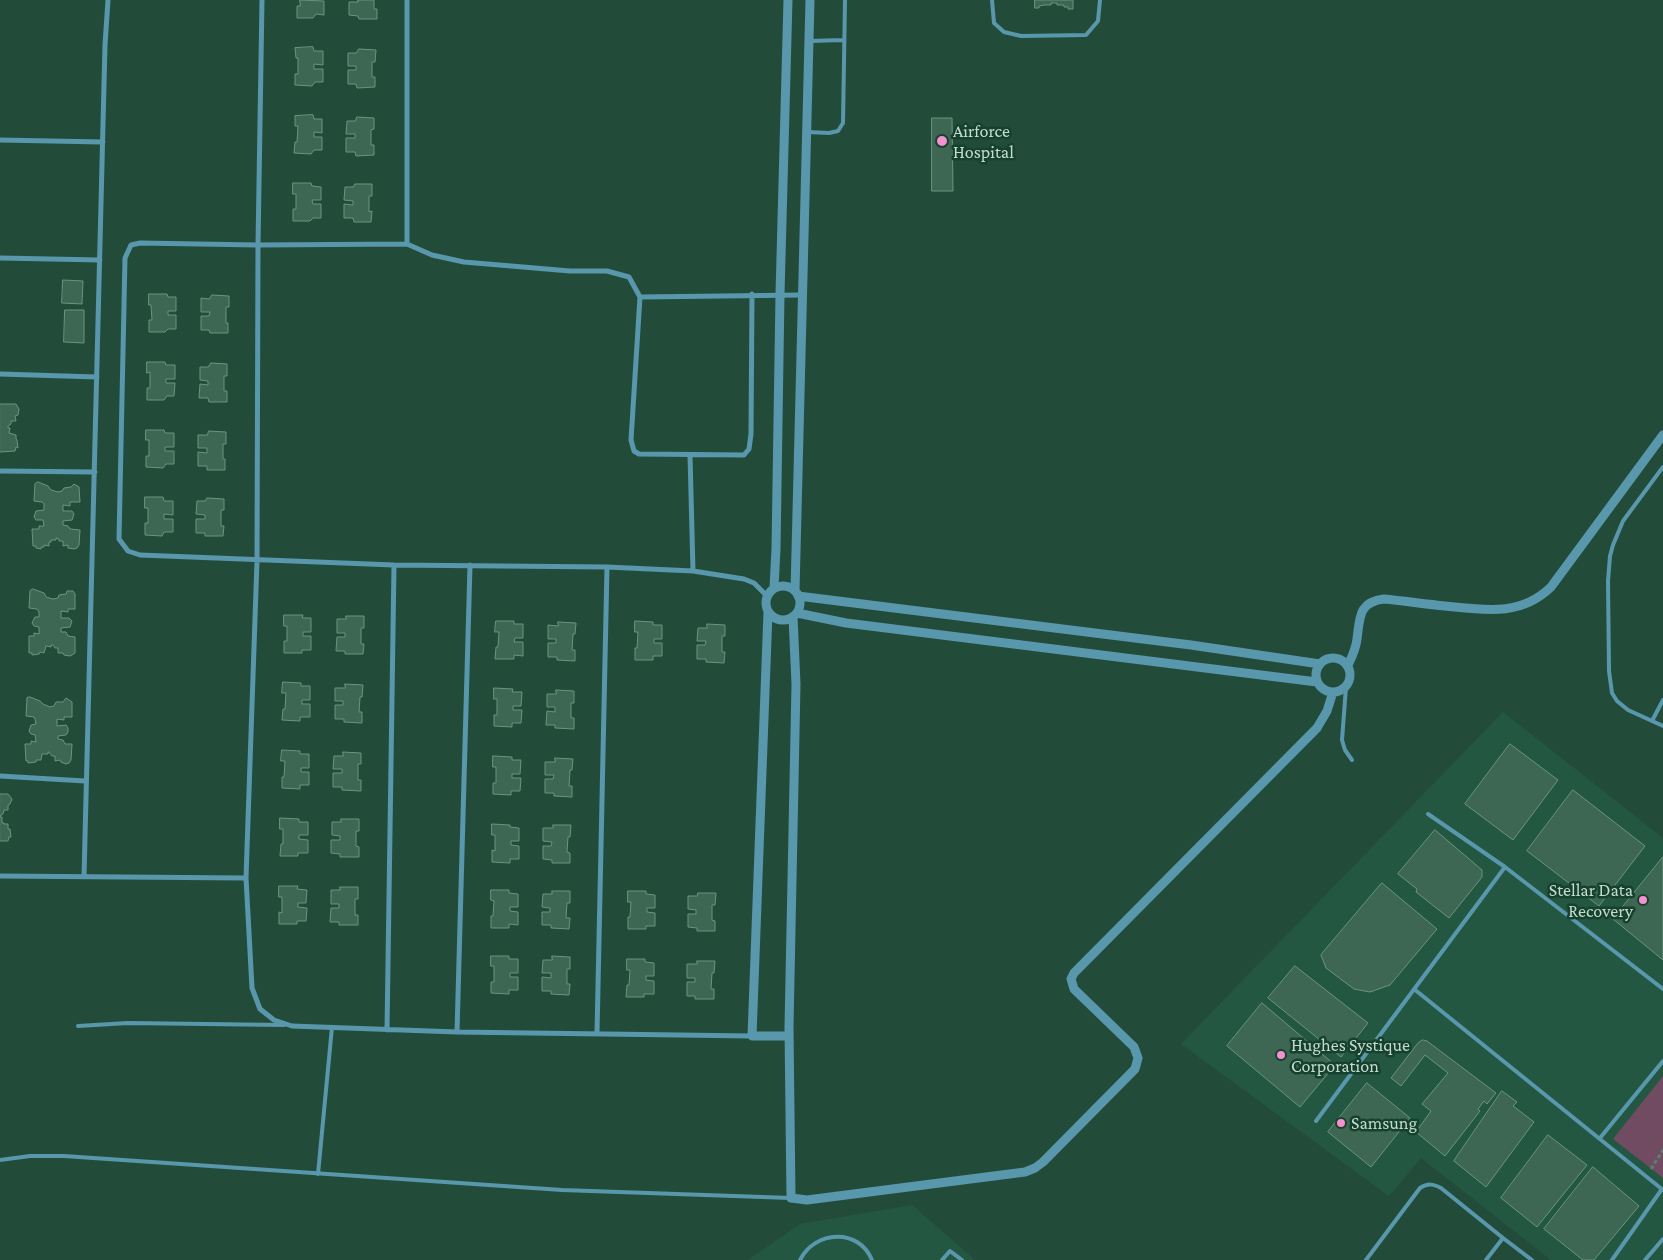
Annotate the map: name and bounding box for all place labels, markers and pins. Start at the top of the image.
place label: Airforce Hospital [953,120,1014,162]
marker: Airforce Hospital [935,134,949,148]
place label: Stellar Data Recovery [1549,879,1633,922]
marker: Stellar Data Recovery [1637,894,1649,906]
place label: Hughes Systique Corporation [1291,1034,1410,1076]
marker: Hughes Systique Corporation [1275,1049,1287,1061]
place label: Samsung [1351,1112,1417,1134]
marker: Samsung [1335,1117,1347,1129]

